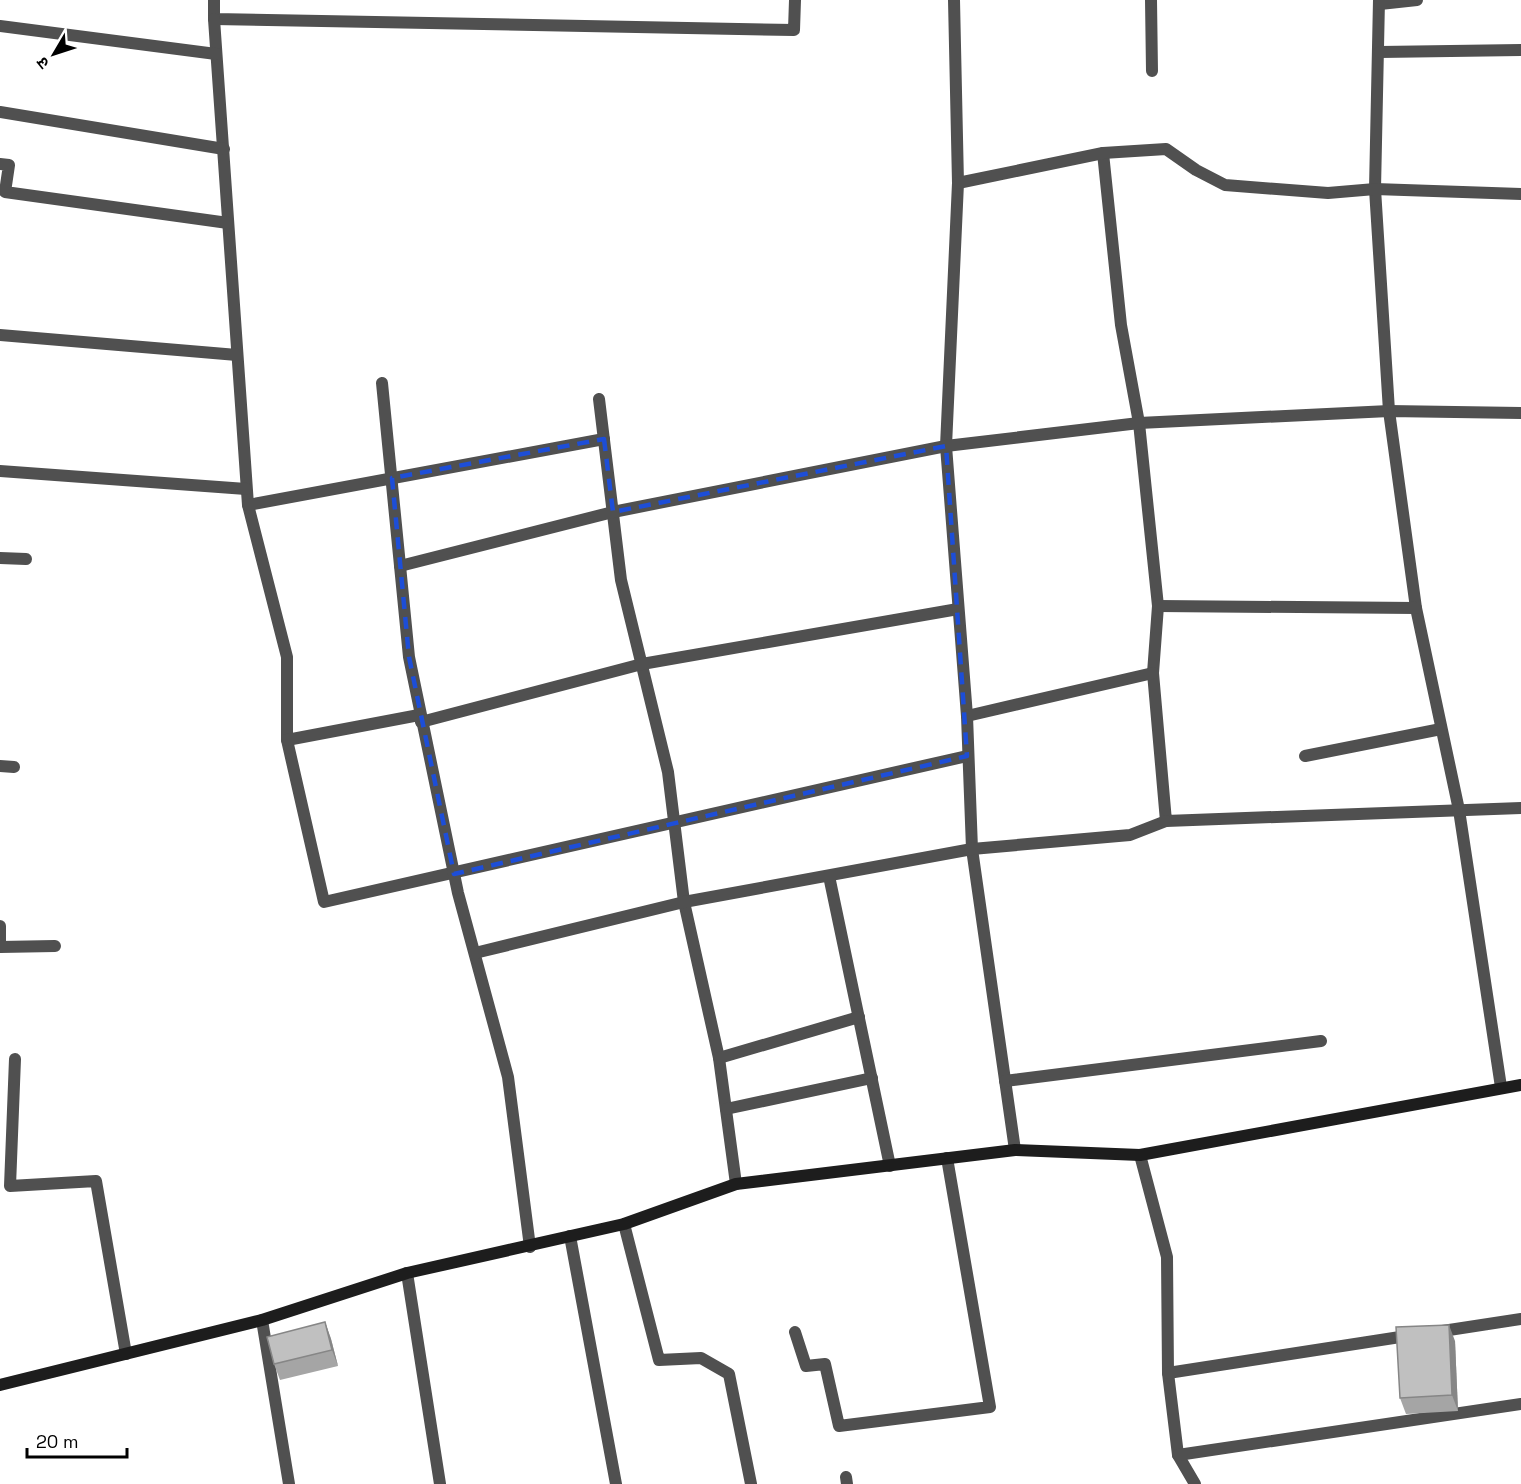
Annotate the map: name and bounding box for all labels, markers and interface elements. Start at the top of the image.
north arrow [24,24,84,84]
text: उ [31,52,54,73]
scale bar [27,1421,128,1459]
text: 20 m [36,1430,79,1453]

